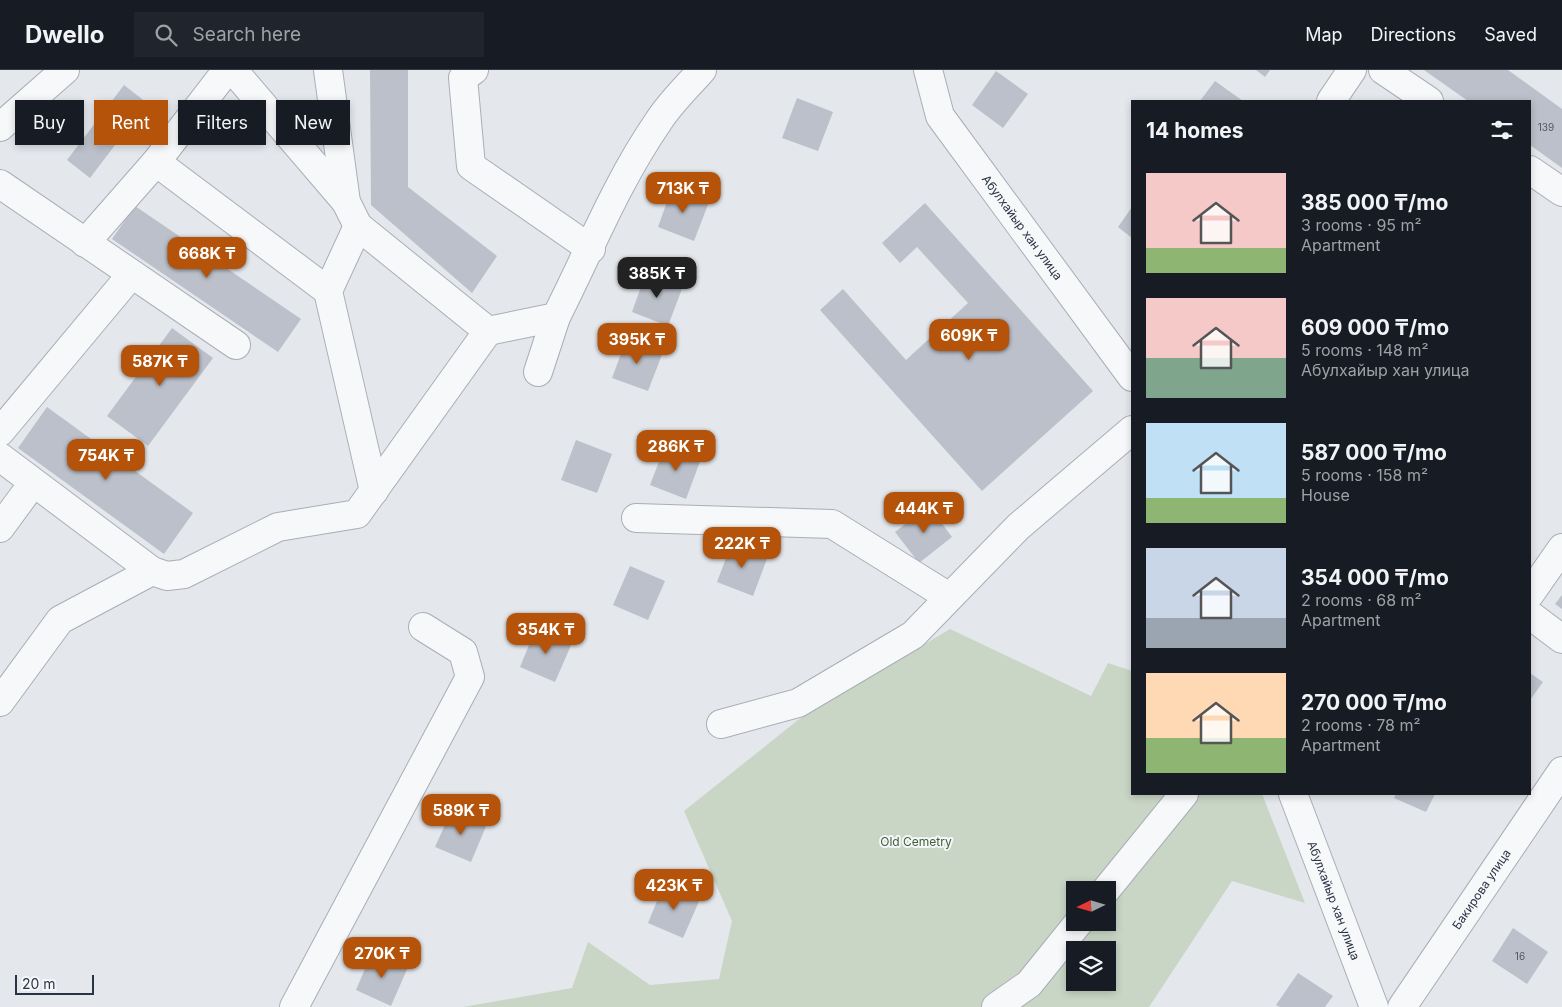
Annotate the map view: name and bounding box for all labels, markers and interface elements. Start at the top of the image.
search box [134,12,484,57]
text: Dwello [25,20,104,49]
icon: search [152,21,180,49]
text: Search here [192,23,301,46]
text: Map [1305,24,1343,45]
text: Directions [1371,24,1456,45]
text: Saved [1484,24,1537,45]
chip: Buy [15,100,84,145]
chip: Rent [94,100,168,145]
chip: Filters [178,100,266,145]
chip: New [276,100,350,145]
icon: filters [1488,116,1516,144]
text: 14 homes [1146,118,1244,143]
house number: 139 [1538,121,1554,133]
pin: 713K ₸ [642,172,724,214]
street label: Абулхайыр хан улица [979,172,1066,283]
text: 713K ₸ [657,178,709,198]
text: 385 000 ₸/mo [1301,190,1448,215]
icon: home [1186,193,1246,253]
text: 3 rooms · 95 m² [1301,215,1422,235]
text: Apartment [1301,235,1381,255]
pin: 668K ₸ [166,236,248,279]
text: 668K ₸ [178,243,236,263]
pin: 385K ₸ [616,256,698,299]
text: 385K ₸ [629,263,685,283]
text: 609 000 ₸/mo [1301,315,1449,340]
pin: 609K ₸ [928,318,1010,361]
icon: home [1186,318,1246,378]
pin: 395K ₸ [596,322,678,365]
text: 609K ₸ [940,325,998,345]
text: 395K ₸ [609,329,665,349]
text: 5 rooms · 148 m² [1301,340,1429,360]
pin: 587K ₸ [119,344,201,387]
text: 587K ₸ [132,351,188,371]
text: Абулхайыр хан улица [1301,360,1469,380]
pin: 286K ₸ [635,430,717,472]
text: 286K ₸ [648,436,704,456]
pin: 754K ₸ [65,438,147,481]
text: 587 000 ₸/mo [1301,440,1447,465]
icon: home [1186,443,1246,503]
text: 754K ₸ [78,445,134,465]
text: 5 rooms · 158 m² [1301,465,1428,485]
text: House [1301,485,1350,505]
pin: 444K ₸ [883,492,965,534]
text: 444K ₸ [895,498,953,518]
pin: 222K ₸ [701,526,783,569]
text: 222K ₸ [714,533,770,553]
text: 354 000 ₸/mo [1301,565,1449,590]
icon: home [1186,568,1246,628]
text: 2 rooms · 68 m² [1301,590,1422,610]
text: Apartment [1301,610,1381,630]
pin: 354K ₸ [505,612,587,655]
text: 354K ₸ [517,619,575,639]
text: 270 000 ₸/mo [1301,690,1447,715]
icon: home [1186,693,1246,753]
text: 2 rooms · 78 m² [1301,715,1421,735]
text: Apartment [1301,735,1381,755]
pin: 589K ₸ [420,794,502,836]
text: 589K ₸ [432,800,490,820]
park label: Old Cemetry [880,834,952,849]
street label: Абулхайыр хан улица [1305,839,1363,962]
street label: Бакирова улица [1449,846,1514,932]
pin: 423K ₸ [633,868,715,911]
text: 423K ₸ [645,875,703,895]
north arrow [1066,881,1116,931]
map controls [1066,881,1116,991]
pin: 270K ₸ [341,936,423,979]
button: layers [1066,941,1116,991]
text: 270K ₸ [354,943,410,963]
house number: 16 [1515,950,1525,962]
scale bar [15,972,94,995]
text: 20 m [22,975,56,992]

